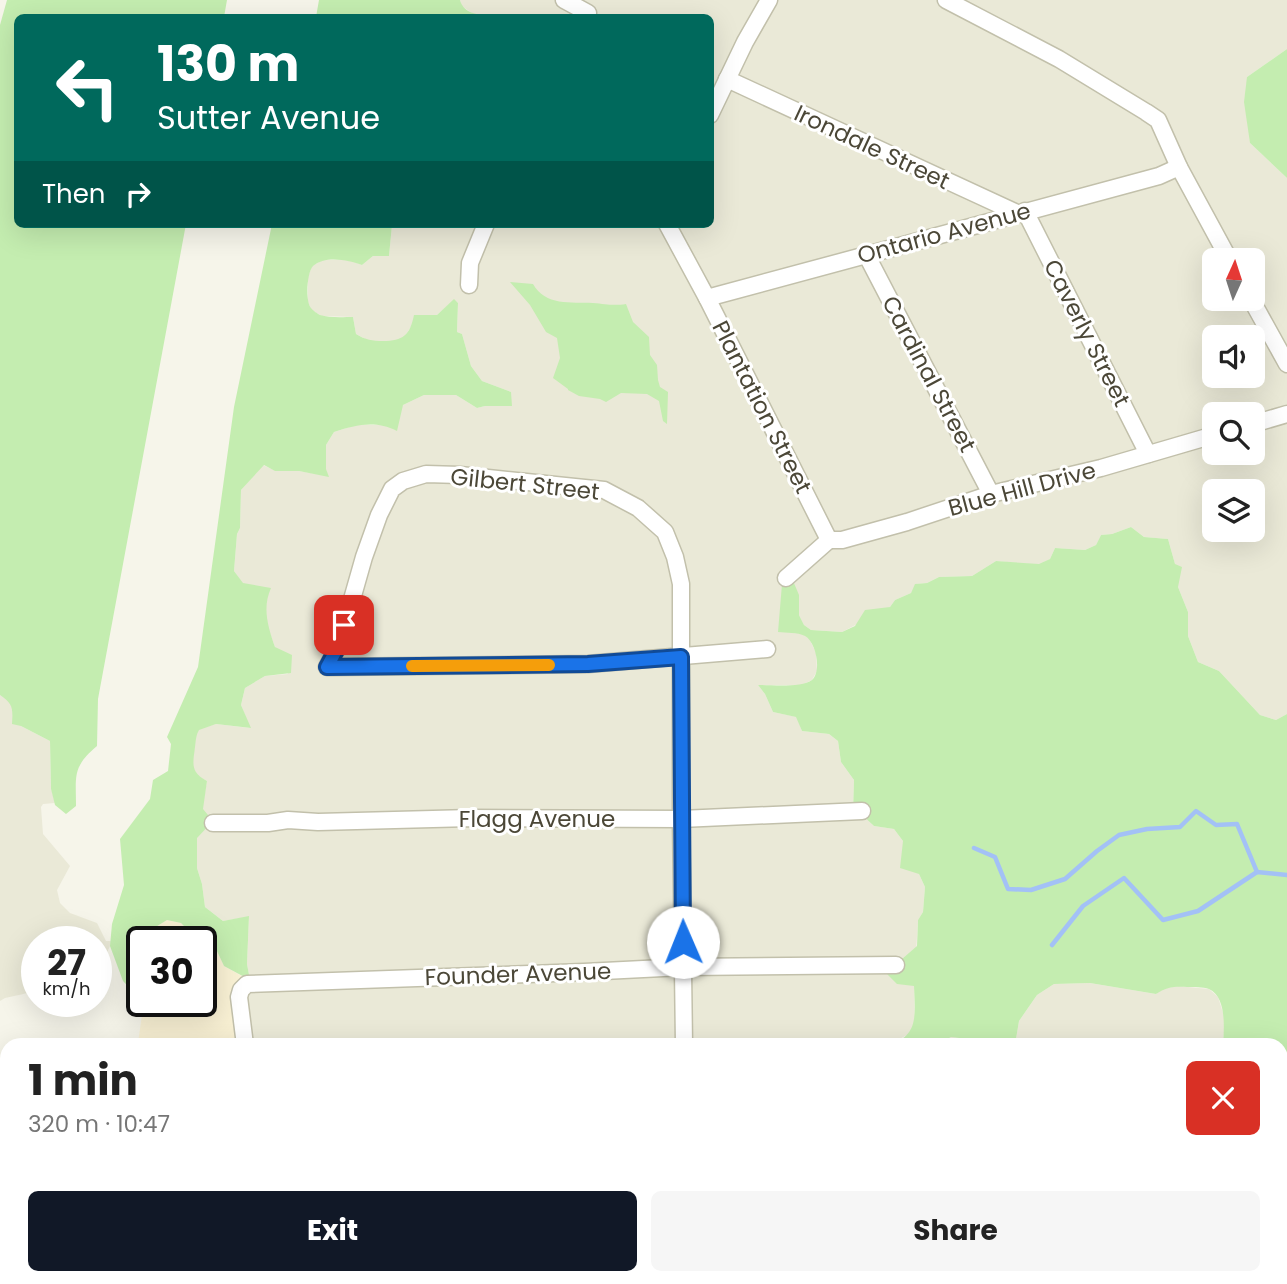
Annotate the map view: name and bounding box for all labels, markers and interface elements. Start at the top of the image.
text: 130 m [157,30,299,98]
icon: left [42,42,133,133]
text: Sutter Avenue [157,95,380,140]
street label: Irondale Street [789,97,955,197]
icon: right [119,175,157,213]
text: Then [42,176,105,212]
street label: Ontario Avenue [854,194,1034,272]
north arrow [1202,248,1265,312]
map controls [1202,248,1265,542]
street label: Caverly Street [1036,254,1138,412]
street label: Cardinal Street [874,290,984,458]
street label: Plantation Street [705,315,819,499]
button: sound [1202,325,1265,388]
button: search [1202,402,1265,465]
street label: Blue Hill Drive [945,454,1099,524]
street label: Gilbert Street [449,460,601,508]
button: layers [1202,479,1265,542]
pin [314,595,374,655]
icon: arrive [325,606,363,644]
street label: Flagg Avenue [459,803,615,835]
position arrow [646,905,720,979]
speed limit sign: 30 [126,926,217,1017]
text: 27 [47,938,86,987]
street label: Founder Avenue [424,955,612,993]
text: km/h [43,976,90,1001]
text: 1 min [28,1051,138,1110]
button: close [1186,1061,1260,1135]
text: 320 m · 10:47 [28,1108,170,1140]
button: Exit [28,1191,637,1271]
button: Share [651,1191,1260,1271]

